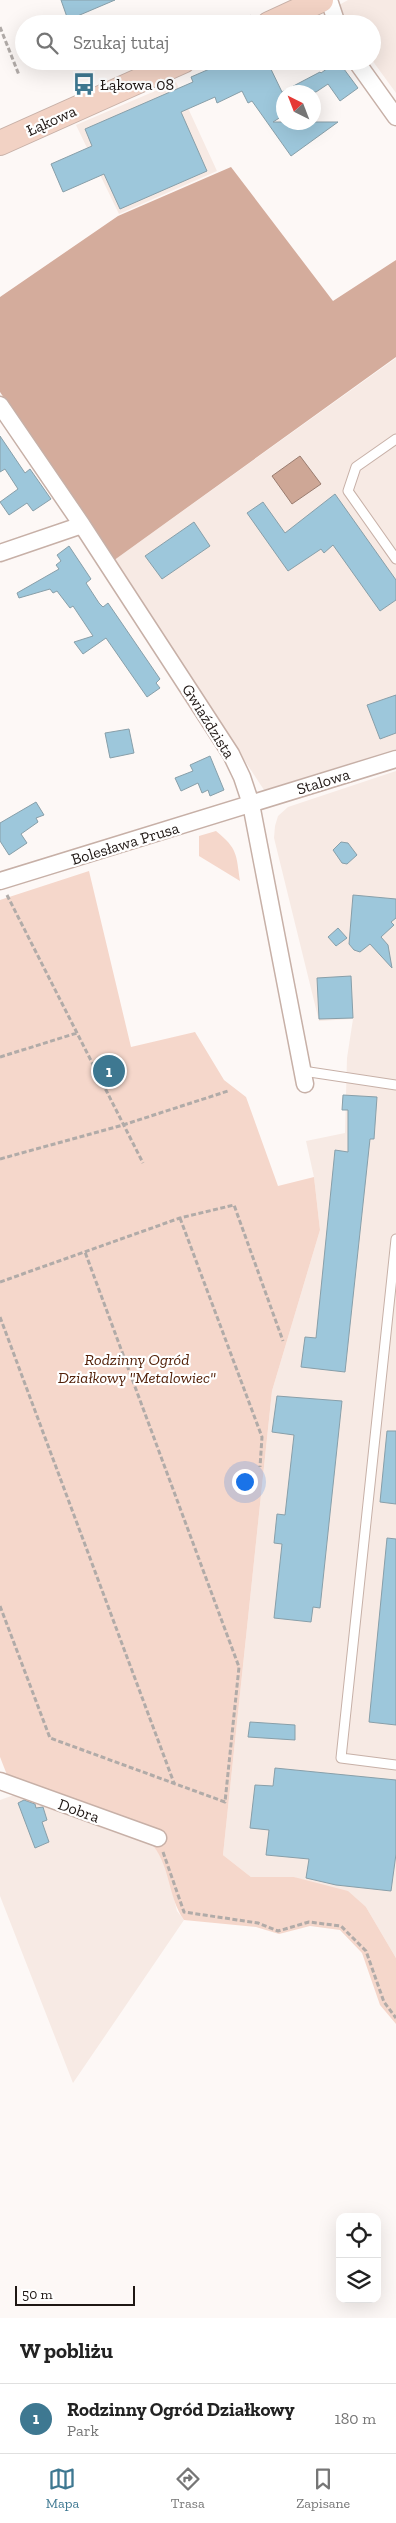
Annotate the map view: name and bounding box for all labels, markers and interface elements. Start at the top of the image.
search box [15,15,381,70]
icon: search [33,29,61,57]
text: Szukaj tutaj [73,31,169,54]
bus stop icon: Łąkowa 08 [71,71,97,97]
place label: Łąkowa 08 [100,75,174,94]
north arrow [276,85,321,130]
street label: Łąkowa [23,101,79,140]
street label: Gwiaździsta [178,680,239,762]
street label: Stalowa [294,764,352,799]
street label: Bolesława Prusa [69,818,182,869]
pin: 1 [93,1052,125,1090]
park label: Rodzinny Ogród Działkowy "Metalowiec" [58,1350,216,1387]
your location [232,1469,258,1495]
street label: Dobra [56,1794,102,1827]
map controls [336,2213,381,2303]
button: locate [336,2213,381,2258]
button: layers [336,2258,381,2303]
scale bar [15,2283,135,2306]
text: 50 m [22,2286,53,2303]
text: W pobliżu [20,2338,113,2363]
text: Rodzinny Ogród Działkowy [67,2398,295,2421]
text: 1 [33,2409,39,2428]
text: 180 m [335,2409,376,2428]
text: Park [67,2421,99,2440]
tab: Mapa [46,2465,79,2512]
tab: Trasa [171,2465,205,2512]
tab: Zapisane [296,2465,350,2512]

